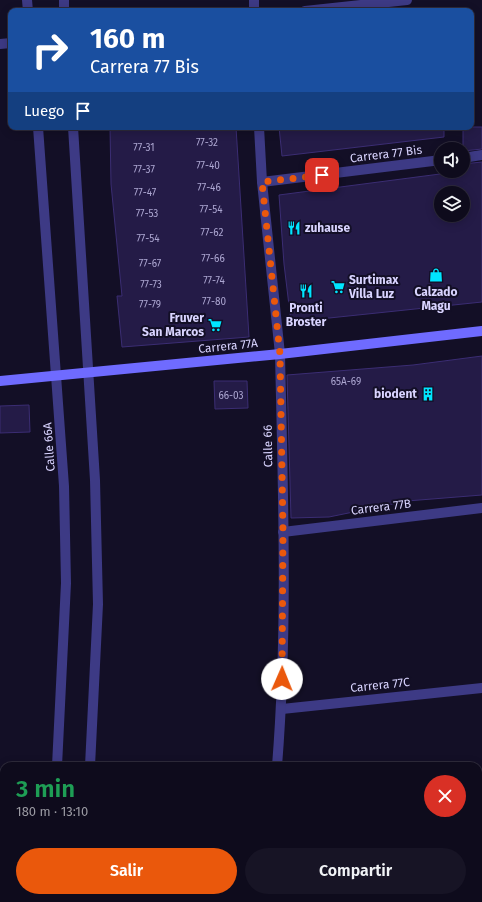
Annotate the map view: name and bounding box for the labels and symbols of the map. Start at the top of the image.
house number: 77-32 [196,137,218,149]
house number: 77-31 [133,142,155,154]
street label: Carrera 77 Bis [349,143,423,165]
pin [305,158,339,192]
house number: 77-40 [196,160,220,172]
house number: 77-37 [133,164,155,176]
house number: 77-46 [197,182,221,194]
house number: 77-47 [134,187,157,199]
house number: 77-54 [199,204,223,216]
house number: 77-53 [136,208,158,220]
restaurant icon: zuhause [286,220,302,236]
place label: zuhause [305,221,350,235]
house number: 77-62 [200,227,224,239]
house number: 77-54 [136,233,160,245]
house number: 77-66 [201,253,225,265]
house number: 77-67 [139,258,162,270]
shop icon: Calzado Magu [428,267,444,283]
place label: Surtimax Villa Luz [348,273,399,301]
house number: 77-74 [203,275,226,287]
house number: 77-73 [140,279,162,291]
supermarket icon: Surtimax Villa Luz [330,279,346,295]
restaurant icon: Pronti Broster [298,283,314,299]
place label: Calzado Magu [414,285,458,313]
house number: 77-80 [202,296,226,308]
house number: 77-79 [139,299,161,311]
place label: Pronti Broster [286,301,326,329]
place label: Fruver San Marcos [142,311,204,339]
supermarket icon: Fruver San Marcos [207,317,223,333]
street label: Carrera 77A [198,336,259,356]
house number: 65A-69 [331,376,361,388]
building icon: biodent [420,386,436,402]
place label: biodent [374,387,417,401]
house number: 66-03 [218,390,244,402]
street label: Calle 66A [40,422,58,472]
street label: Calle 66 [261,425,275,467]
street label: Carrera 77B [350,496,412,518]
position arrow [261,658,303,700]
street label: Carrera 77C [350,675,411,695]

